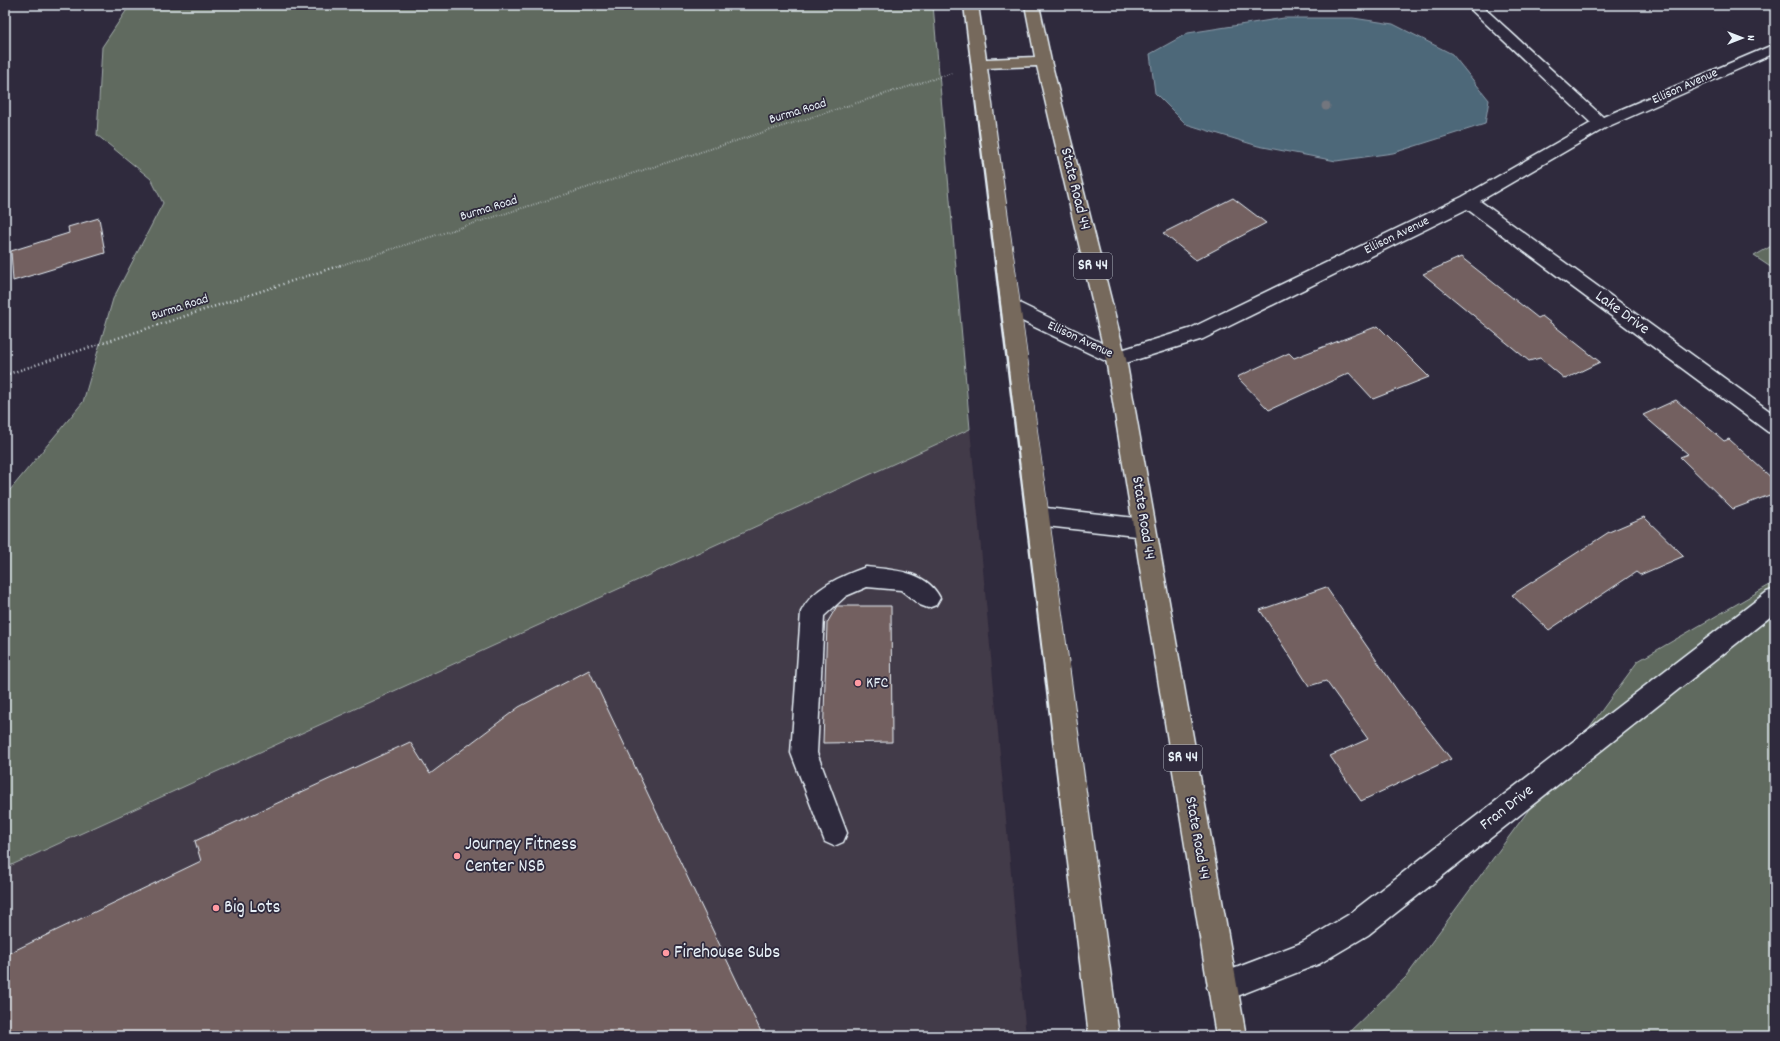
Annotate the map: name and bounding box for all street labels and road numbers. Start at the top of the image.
street label: Ellison Avenue [1649,64,1721,110]
street label: Burma Road [767,94,829,130]
street label: State Road 44 [1054,145,1096,233]
street label: Burma Road [458,191,520,227]
street label: Ellison Avenue [1361,212,1433,260]
road number: SR 44 [1074,253,1112,279]
street label: Lake Drive [1590,285,1654,341]
street label: Burma Road [149,290,211,326]
street label: Ellison Avenue [1044,317,1116,364]
street label: State Road 44 [1125,475,1161,561]
road number: SR 44 [1164,745,1202,771]
street label: Fran Drive [1475,780,1539,836]
street label: State Road 44 [1178,795,1216,881]

